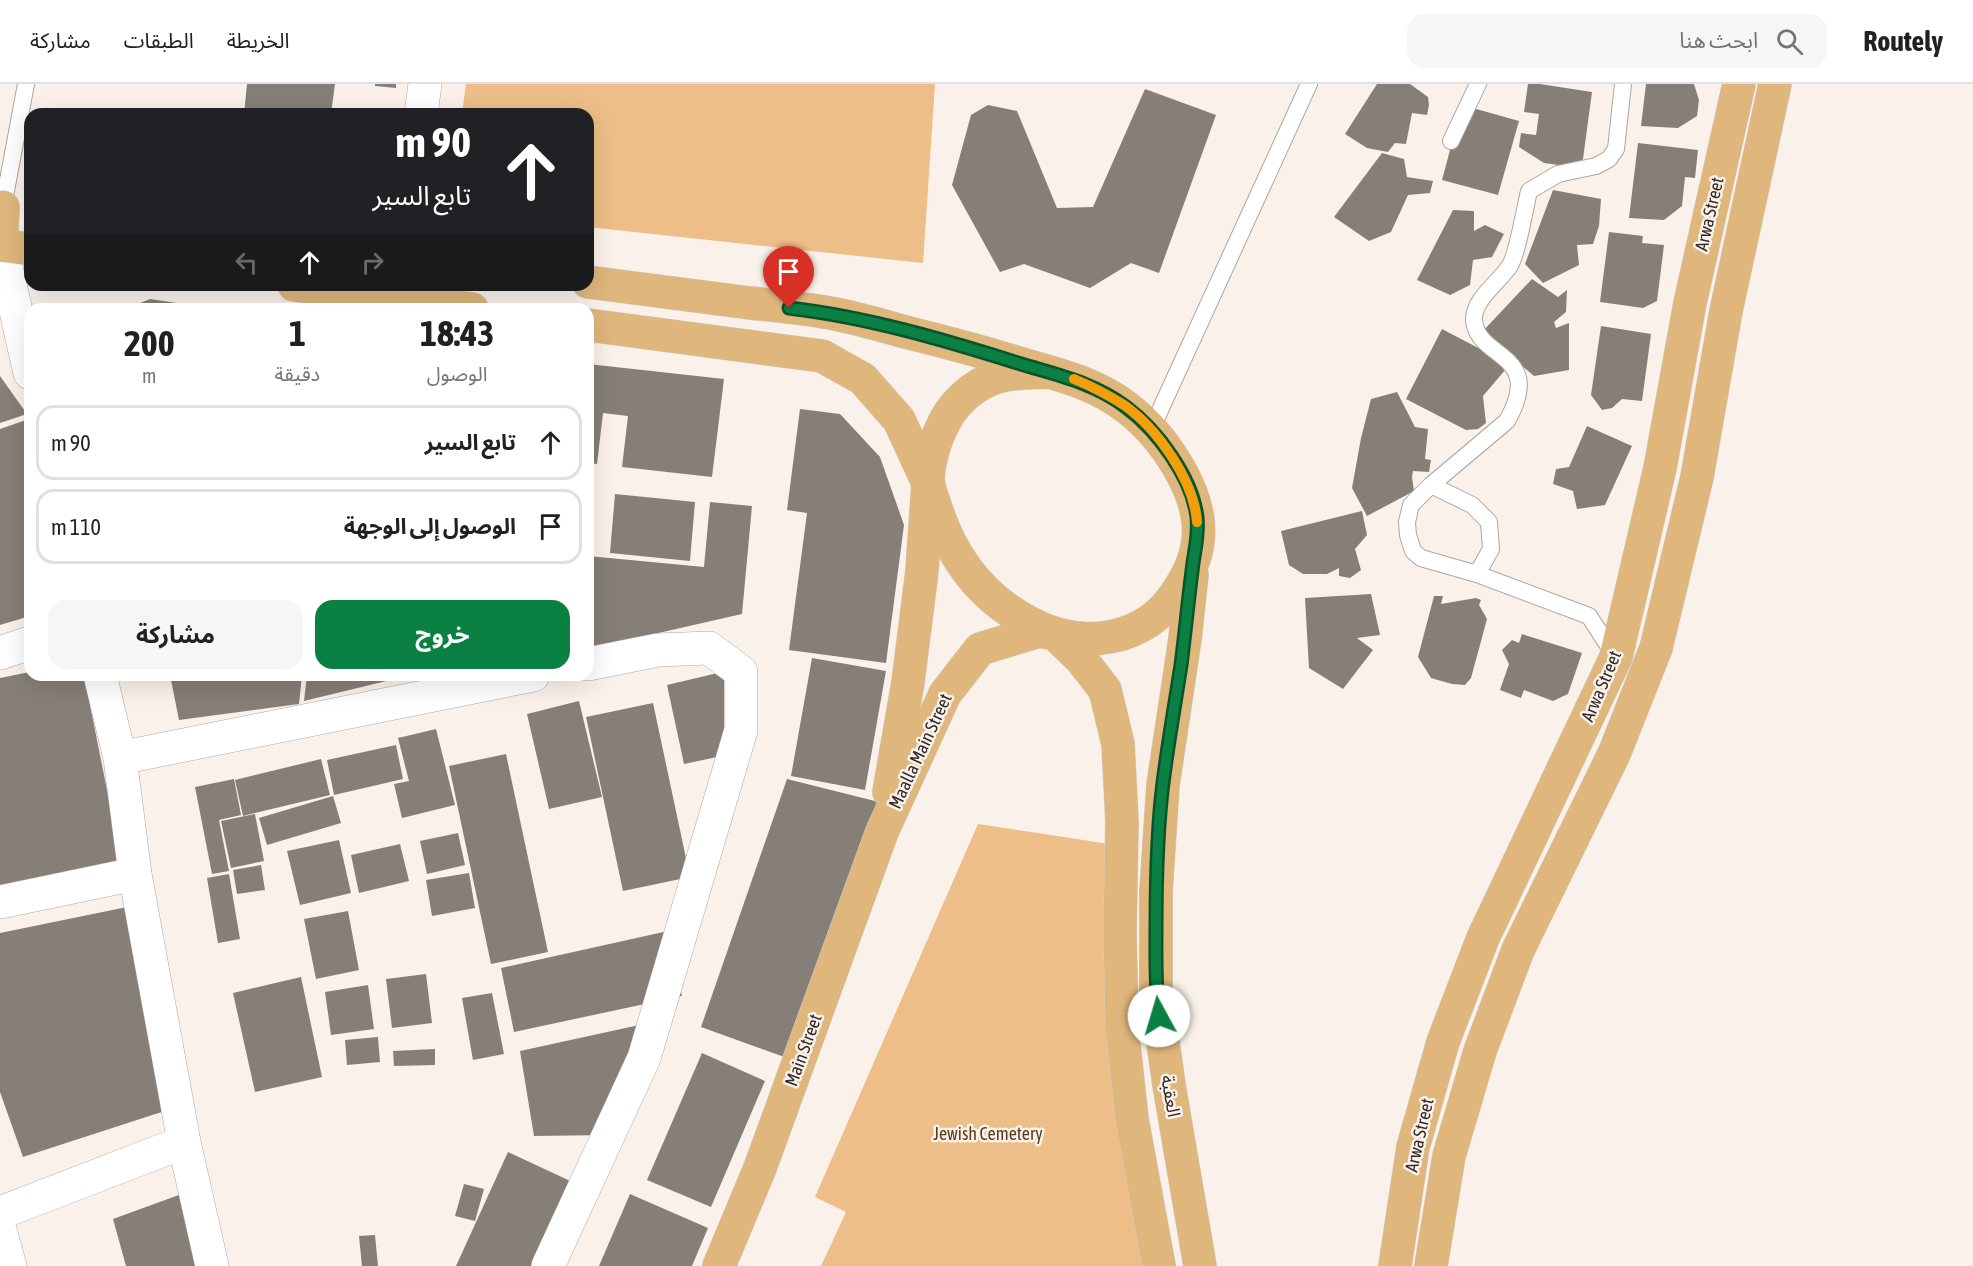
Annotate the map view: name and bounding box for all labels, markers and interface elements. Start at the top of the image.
search box [1407,14,1827,68]
icon: search [1773,25,1806,58]
text: Routely [1863,25,1943,57]
text: ابحث هنا [1679,27,1758,53]
text: مشاركة [30,28,91,52]
text: الطبقات [124,28,194,52]
text: الخريطة [227,28,290,52]
text: 90 m [396,118,471,166]
icon: ahead [492,132,570,210]
street label: Arwa Street [1690,175,1728,253]
text: تابع السير [373,180,471,211]
icon: left [230,246,263,279]
icon: ahead [293,246,326,279]
icon: right [356,246,389,279]
pin [763,246,814,308]
icon: arrive [772,255,805,288]
text: 1 [289,312,306,354]
text: 18:43 [420,312,494,354]
text: 200 [124,322,175,364]
text: دقيقة [275,362,320,385]
text: الوصول [427,362,487,385]
text: m [142,364,156,387]
icon: ahead [534,426,567,459]
text: تابع السير [425,429,516,455]
text: 90 m [51,430,91,456]
icon: arrive [534,510,567,543]
text: الوصول إلى الوجهة [344,513,516,539]
text: 110 m [51,514,101,540]
button: مشاركة [48,600,303,669]
button: خروج [315,600,570,669]
street label: Arwa Street [1577,647,1625,725]
street label: Maalla Main Street [884,690,956,812]
position arrow [1127,984,1191,1048]
street label: Main Street [780,1011,826,1089]
street label: العقبة [1157,1073,1185,1119]
street label: Arwa Street [1400,1096,1438,1174]
park label: Jewish Cemetery [933,1123,1043,1144]

